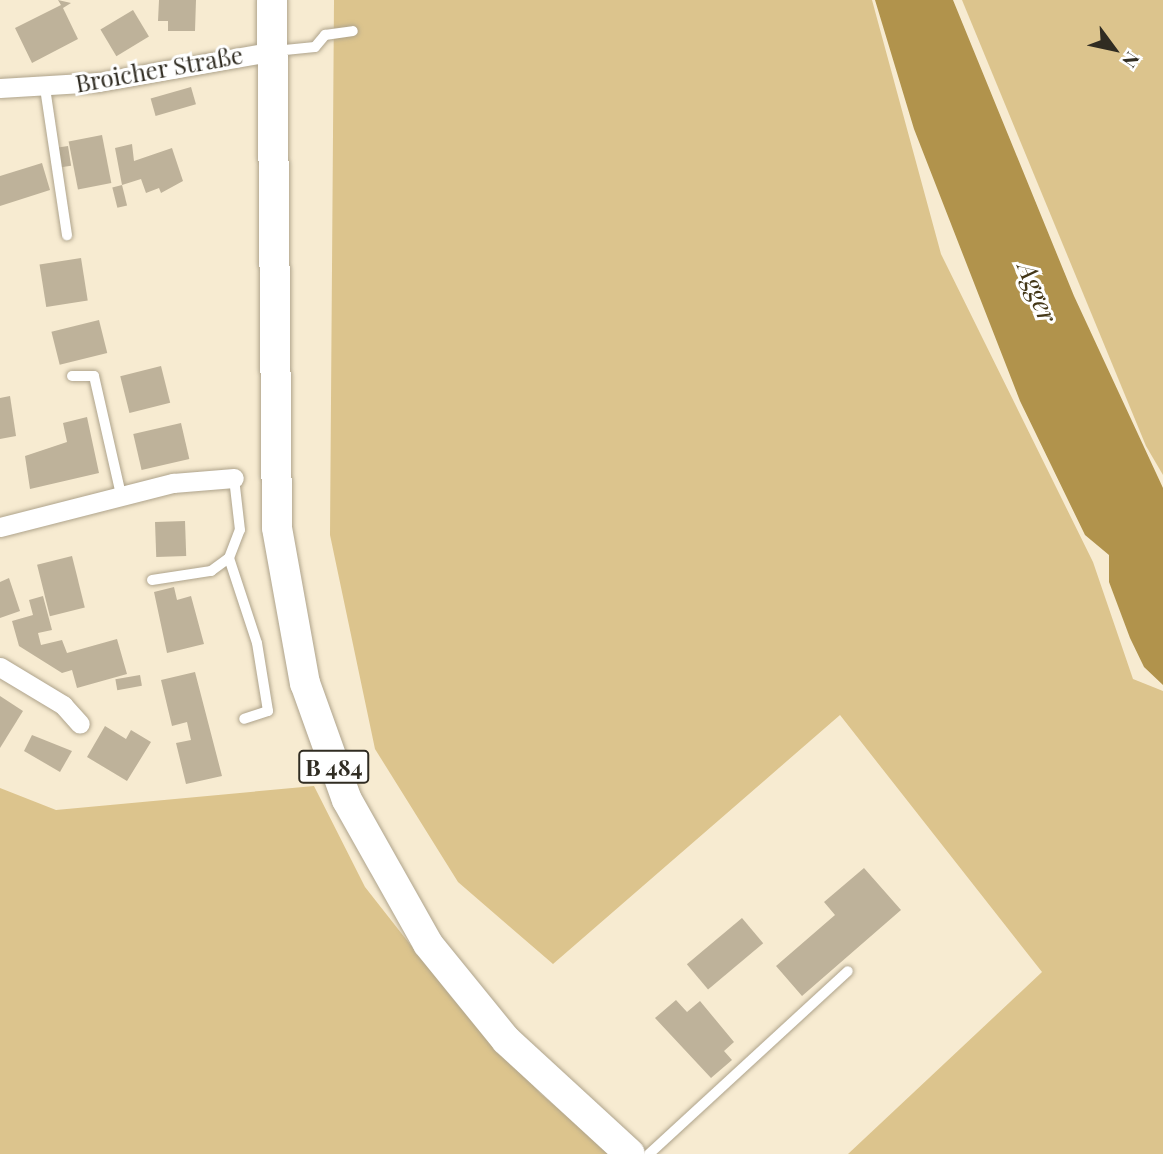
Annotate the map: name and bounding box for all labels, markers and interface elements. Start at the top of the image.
north arrow [1079,14,1149,84]
street label: Broicher Straße [73,40,245,98]
text: N [1117,48,1146,73]
water label: Agger [1012,257,1064,327]
road number: B 484 [297,748,371,786]

